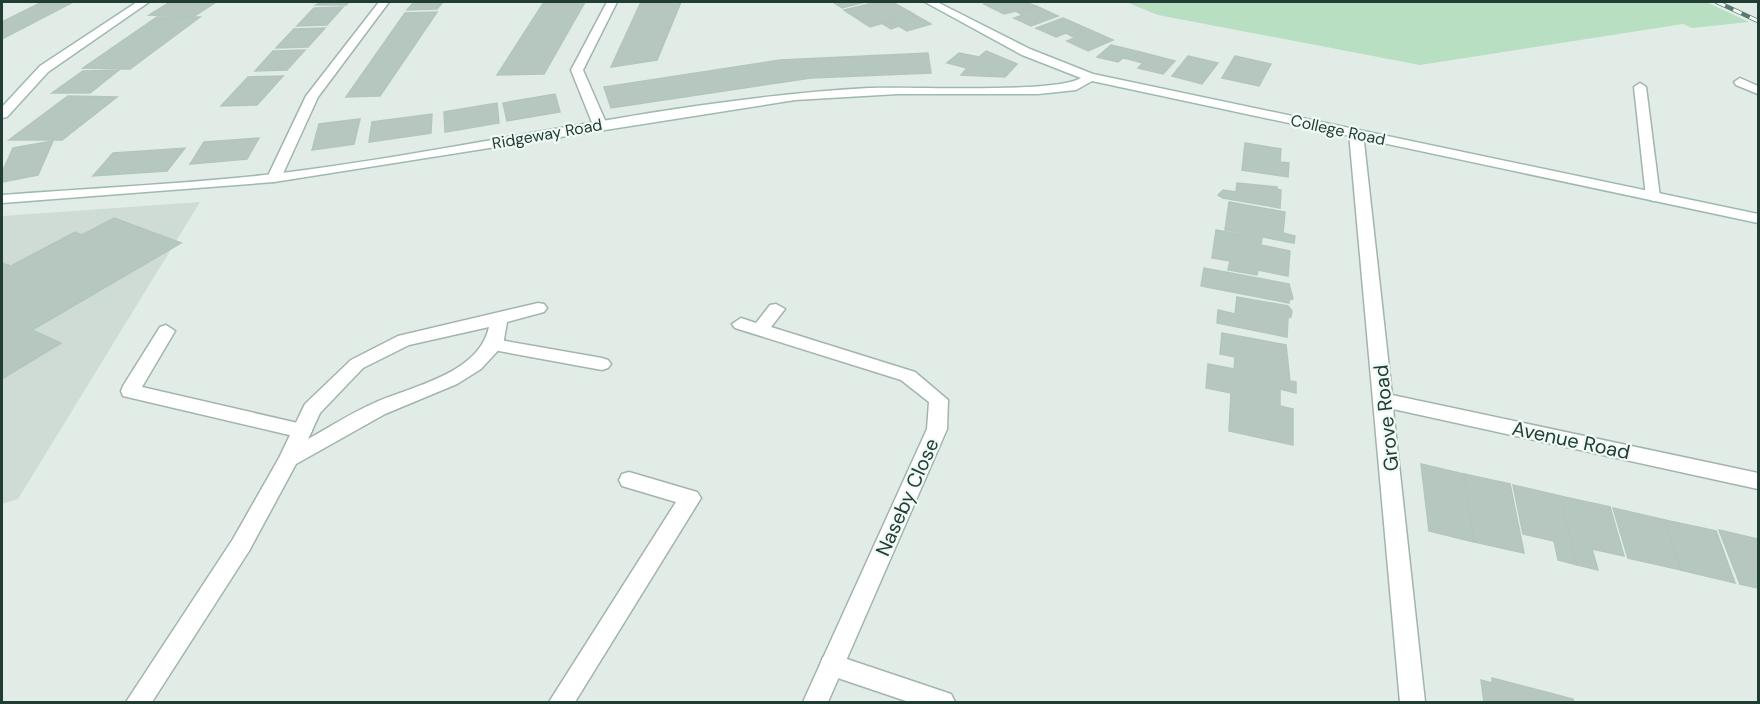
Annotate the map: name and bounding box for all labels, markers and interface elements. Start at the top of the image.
street label: College Road [1289,110,1387,150]
street label: Ridgeway Road [490,114,604,154]
street label: Grove Road [1367,364,1405,472]
street label: Avenue Road [1510,415,1632,465]
street label: Naseby Close [869,434,945,560]

